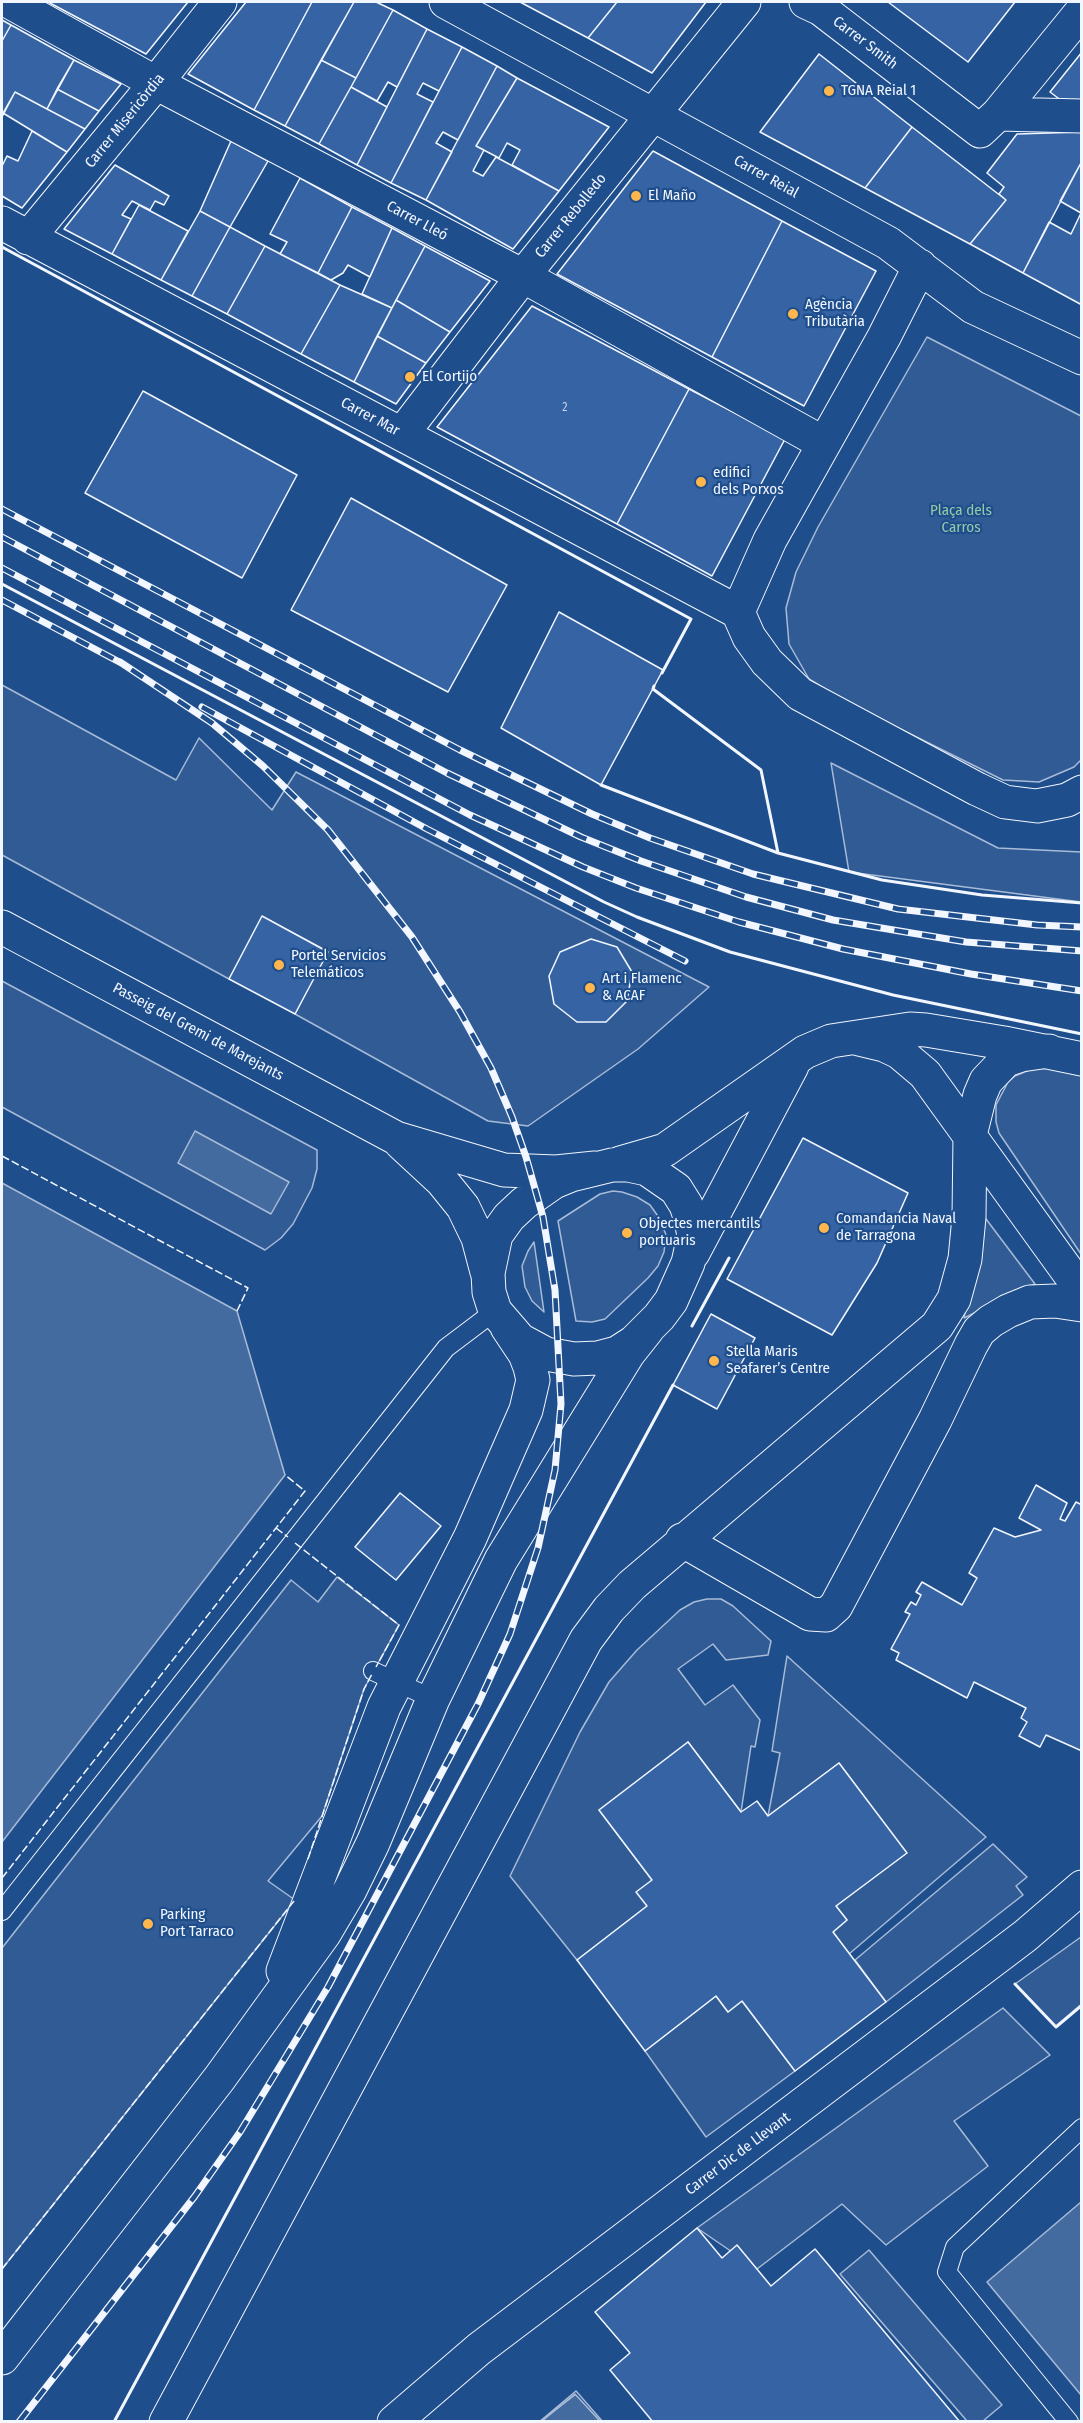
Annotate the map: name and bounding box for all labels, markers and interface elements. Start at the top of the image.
street label: Carrer Smith [829,13,901,73]
street label: Carrer Misericòrdia [81,70,169,172]
place label: TGNA Reial 1 [841,82,916,100]
marker: TGNA Reial 1 [822,84,836,98]
street label: Carrer Reial [730,152,802,202]
street label: Carrer Rebolledo [531,170,611,262]
place label: El Maño [648,187,696,205]
marker: El Maño [629,189,643,203]
street label: Carrer Lleó [383,197,451,245]
place label: Agència Tributària [805,296,865,331]
marker: Agència Tributària [786,307,800,321]
place label: El Cortijo [422,368,477,386]
marker: El Cortijo [403,370,417,384]
street label: Carrer Mar [337,394,403,440]
house number: 2 [562,401,568,415]
place label: edifici dels Porxos [713,464,784,499]
marker: edifici dels Porxos [694,475,708,489]
park label: Plaça dels Carros [930,502,992,537]
place label: Portel Servicios Telemáticos [291,947,386,982]
marker: Portel Servicios Telemáticos [272,958,286,972]
place label: Art i Flamenc & ACAF [602,970,682,1005]
street label: Passeig del Gremi de Marejants [110,979,286,1085]
marker: Art i Flamenc & ACAF [583,981,597,995]
place label: Comandancia Naval de Tarragona [836,1210,956,1245]
place label: Objectes mercantils portuaris [639,1215,760,1250]
marker: Comandancia Naval de Tarragona [817,1221,831,1235]
marker: Objectes mercantils portuaris [620,1226,634,1240]
place label: Stella Maris Seafarer’s Centre [726,1343,830,1378]
marker: Stella Maris Seafarer’s Centre [707,1354,721,1368]
place label: Parking Port Tarraco [160,1906,234,1941]
marker: Parking Port Tarraco [141,1917,155,1931]
street label: Carrer Dic de Llevant [682,2109,794,2199]

